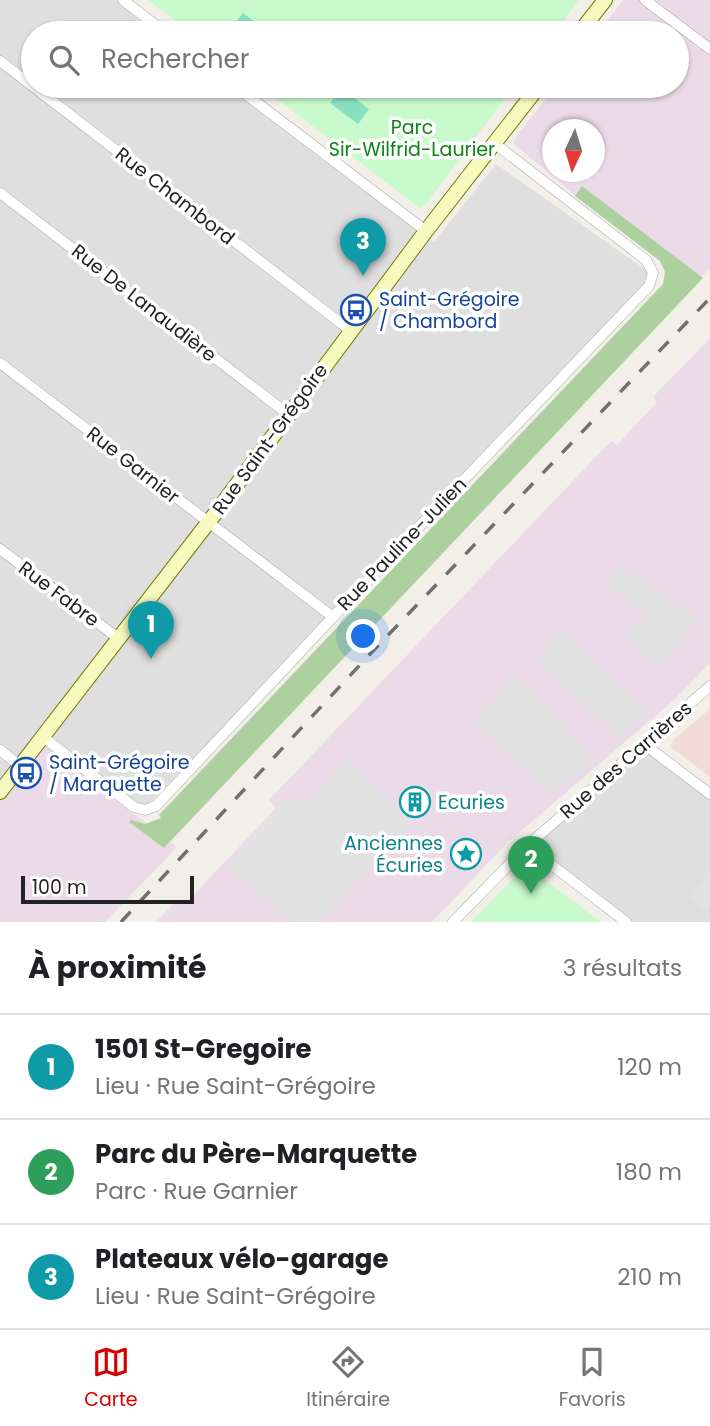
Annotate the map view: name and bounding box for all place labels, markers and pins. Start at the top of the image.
pin: 3 [340,218,386,276]
place label: Saint-Grégoire / Chambord [379,286,519,335]
bus stop icon: Saint-Grégoire / Chambord [339,293,373,327]
pin: 1 [128,601,174,659]
place label: Saint-Grégoire / Marquette [49,749,189,798]
bus stop icon: Saint-Grégoire / Marquette [9,756,43,790]
building icon: Ecuries [398,785,432,819]
place label: Ecuries [438,789,505,816]
place label: Anciennes Écuries [344,830,443,879]
pin: 2 [508,836,554,894]
place icon: Anciennes Écuries [449,837,483,871]

